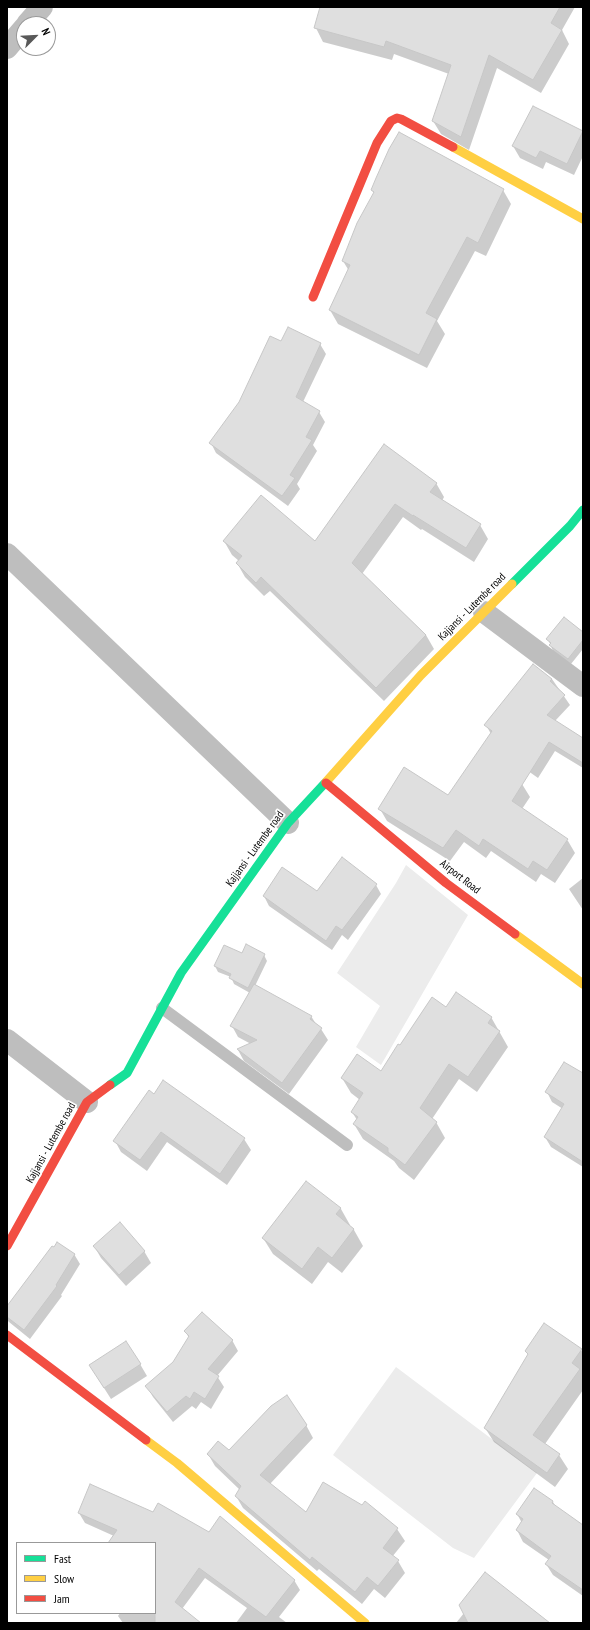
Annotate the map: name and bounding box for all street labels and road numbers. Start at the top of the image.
street label: Kajjansi - Lutembe road [436,571,508,643]
street label: Kajjansi - Lutembe road [223,809,287,889]
street label: Airport Road [437,857,483,897]
street label: Kajjansi - Lutembe road [23,1100,79,1186]

